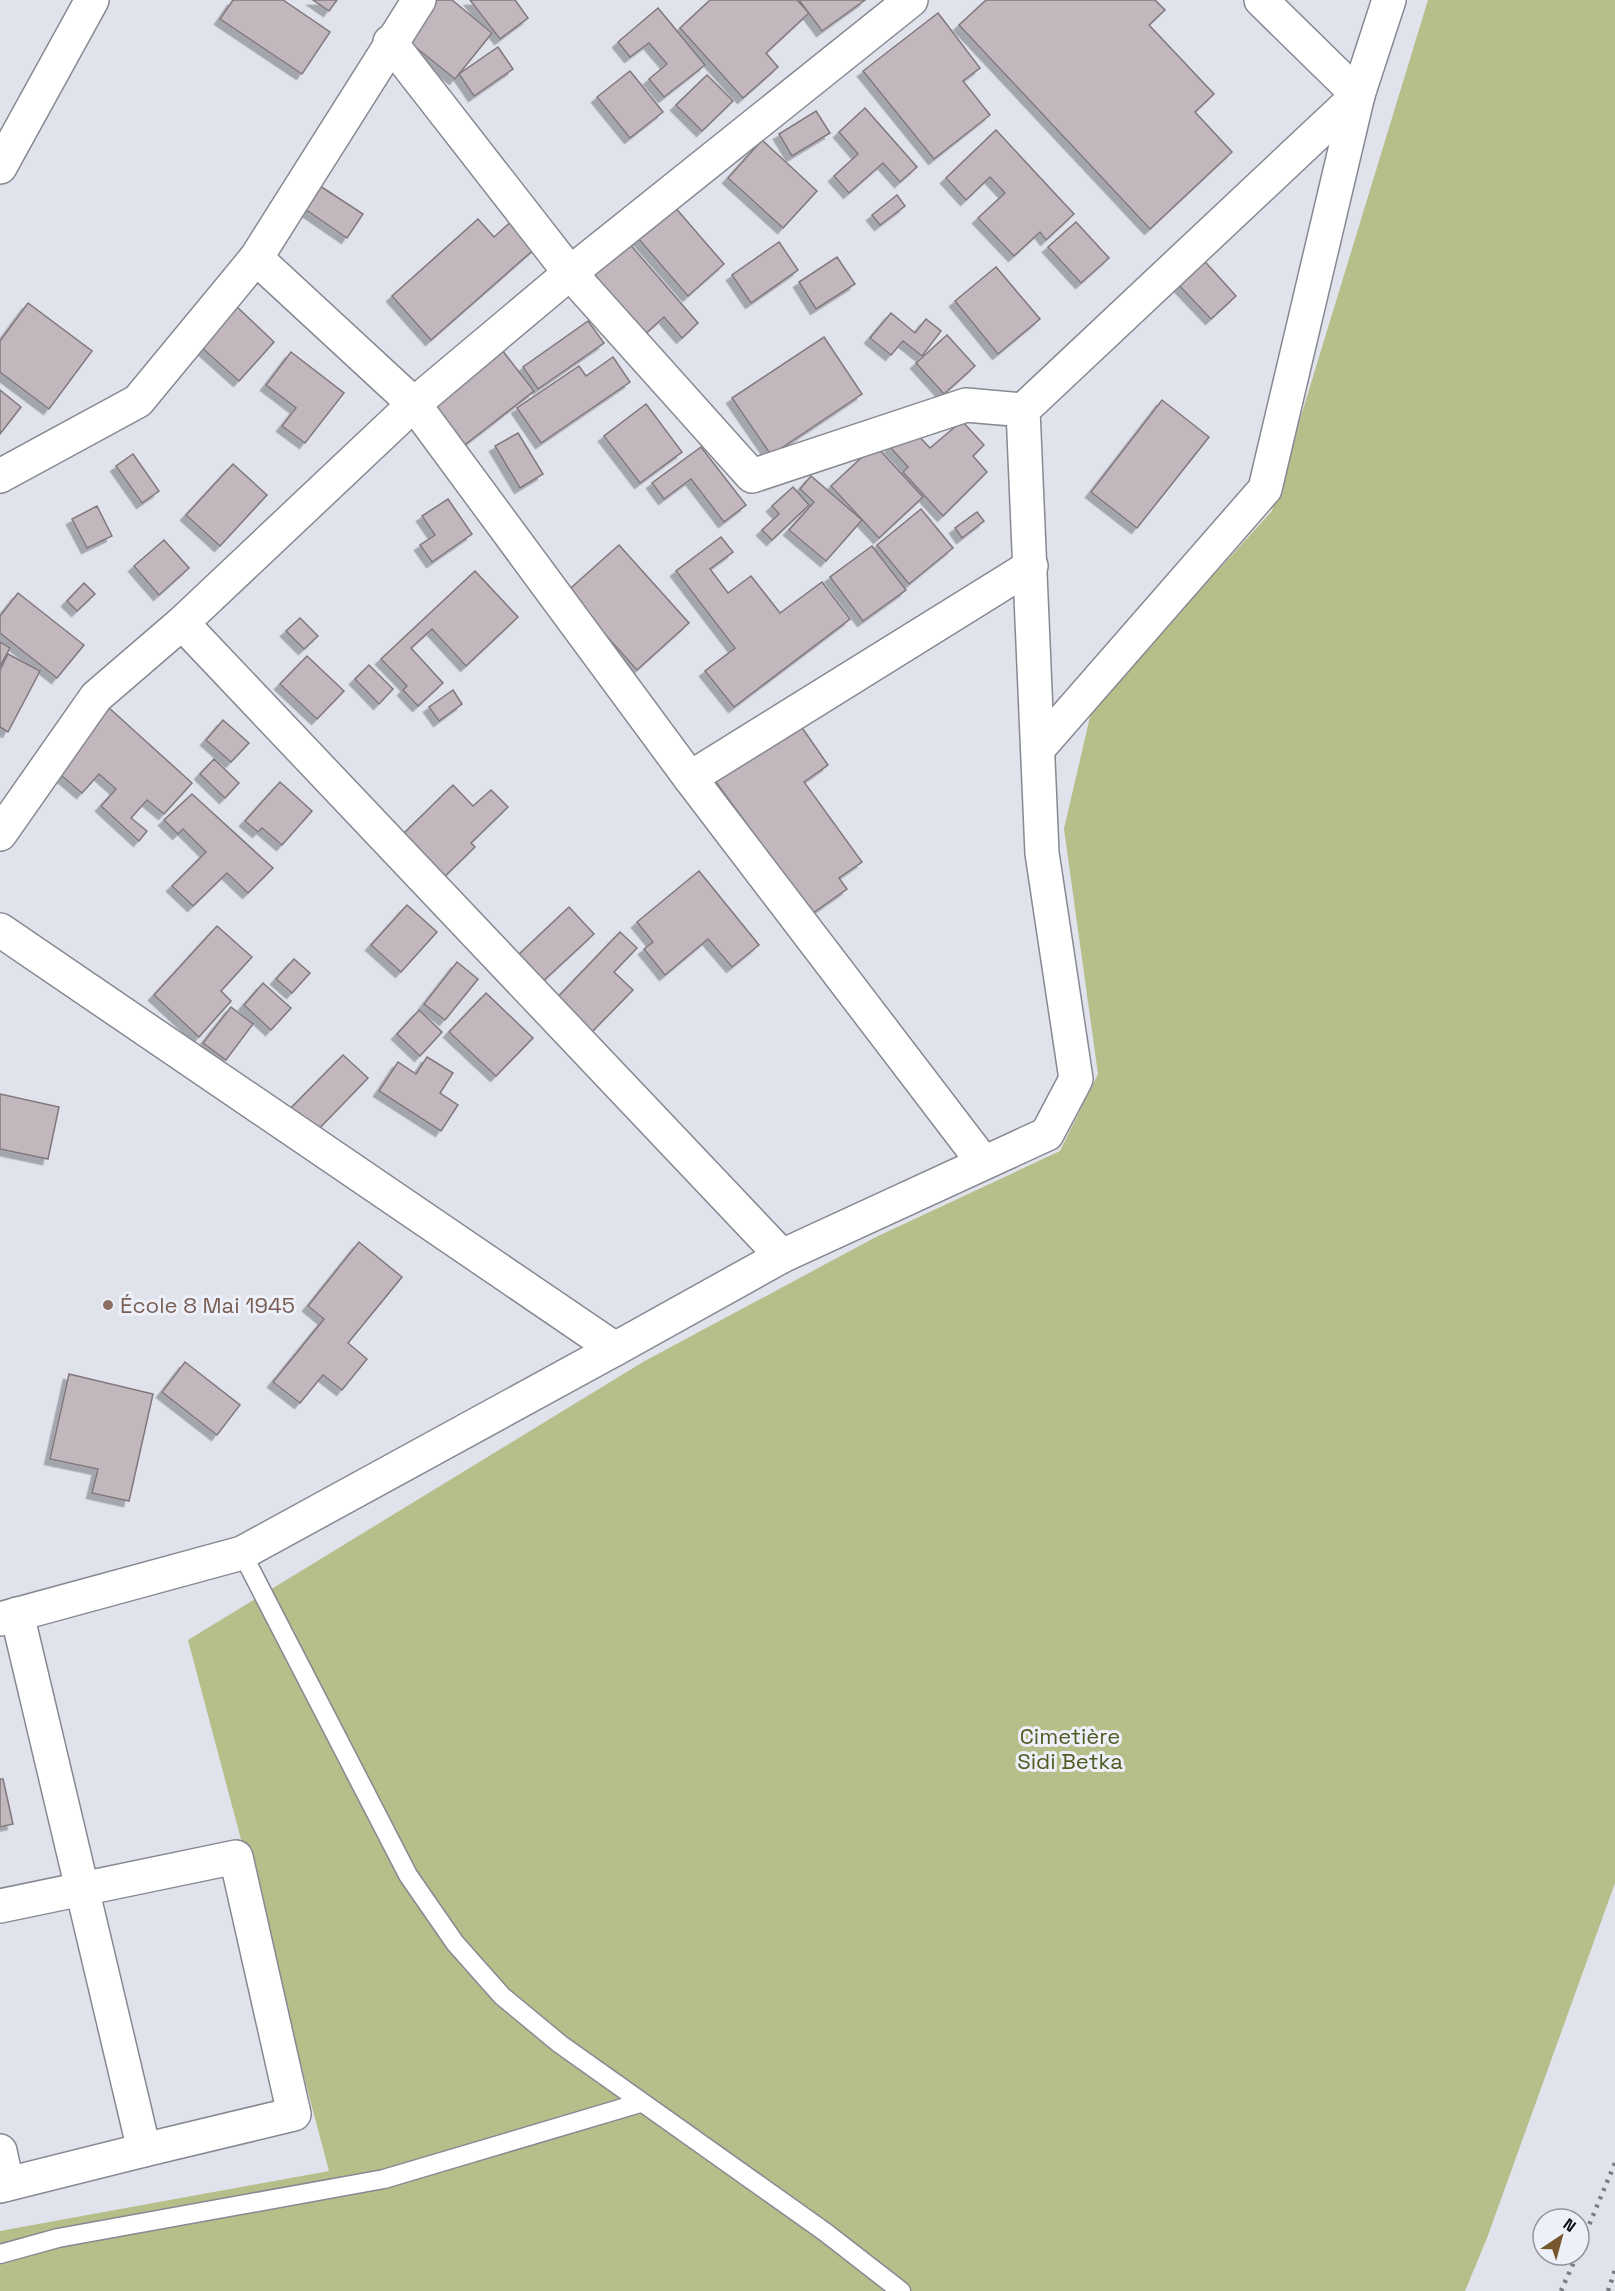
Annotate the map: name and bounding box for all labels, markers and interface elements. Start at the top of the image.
place label: École 8 Mai 1945 [120,1291,295,1319]
marker: École 8 Mai 1945 [101,1298,115,1312]
park label: Cimetière Sidi Betka [1017,1722,1123,1775]
north arrow [1531,2207,1591,2267]
text: N [1559,2214,1580,2237]

